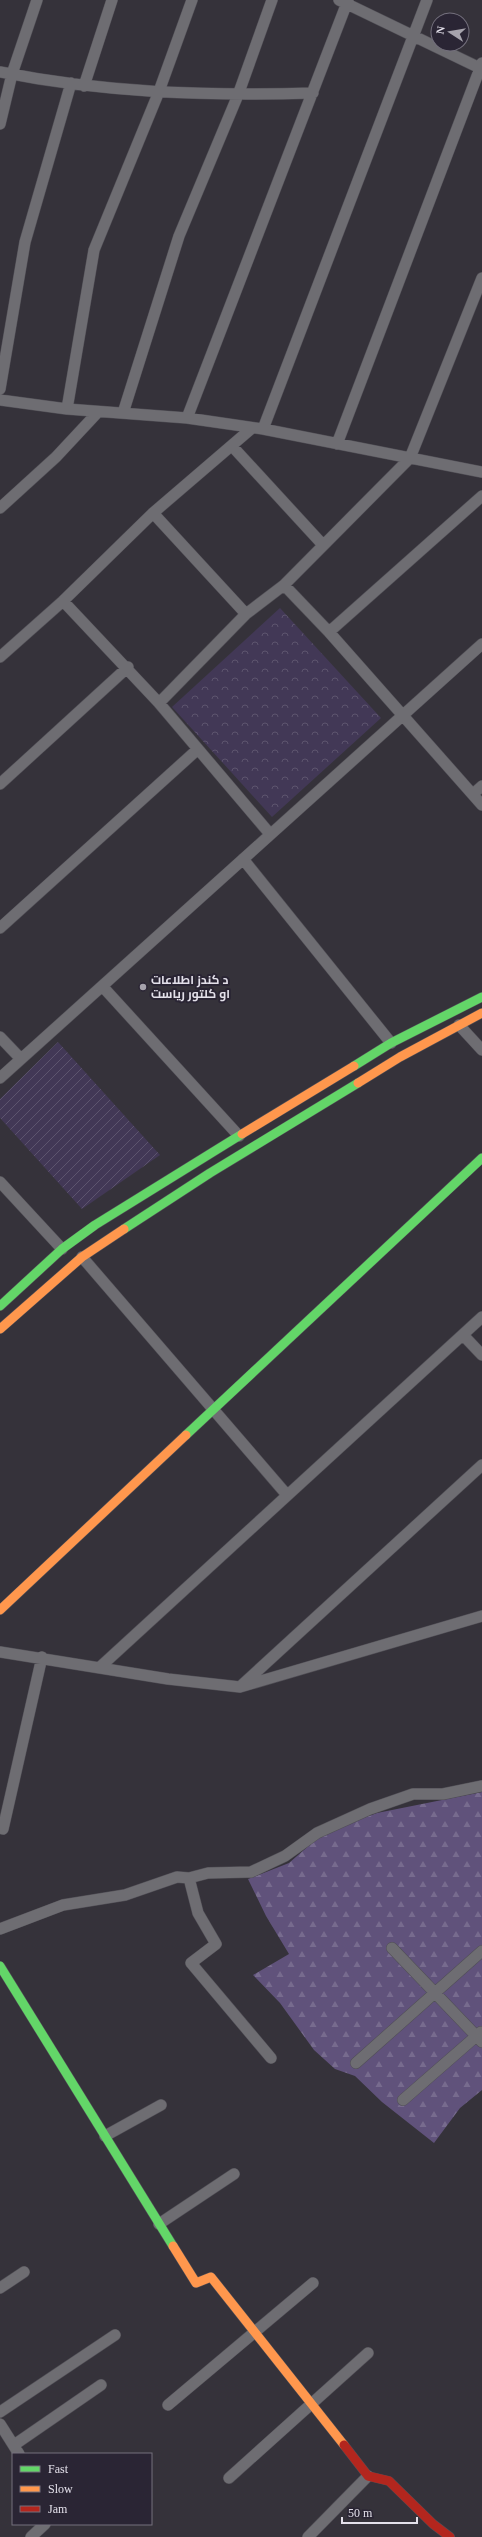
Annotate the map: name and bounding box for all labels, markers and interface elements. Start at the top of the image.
north arrow [430,12,470,52]
text: N [434,25,447,35]
place label: د کندز اطلاعات او کلتور ریاست [151,973,230,1002]
marker: د کندز اطلاعات او کلتور ریاست [138,982,148,992]
legend [12,2453,152,2525]
text: Fast [48,2462,69,2476]
text: Slow [48,2482,73,2496]
scale bar [342,2499,417,2525]
text: Jam [48,2502,68,2516]
text: 50 m [348,2506,373,2520]

